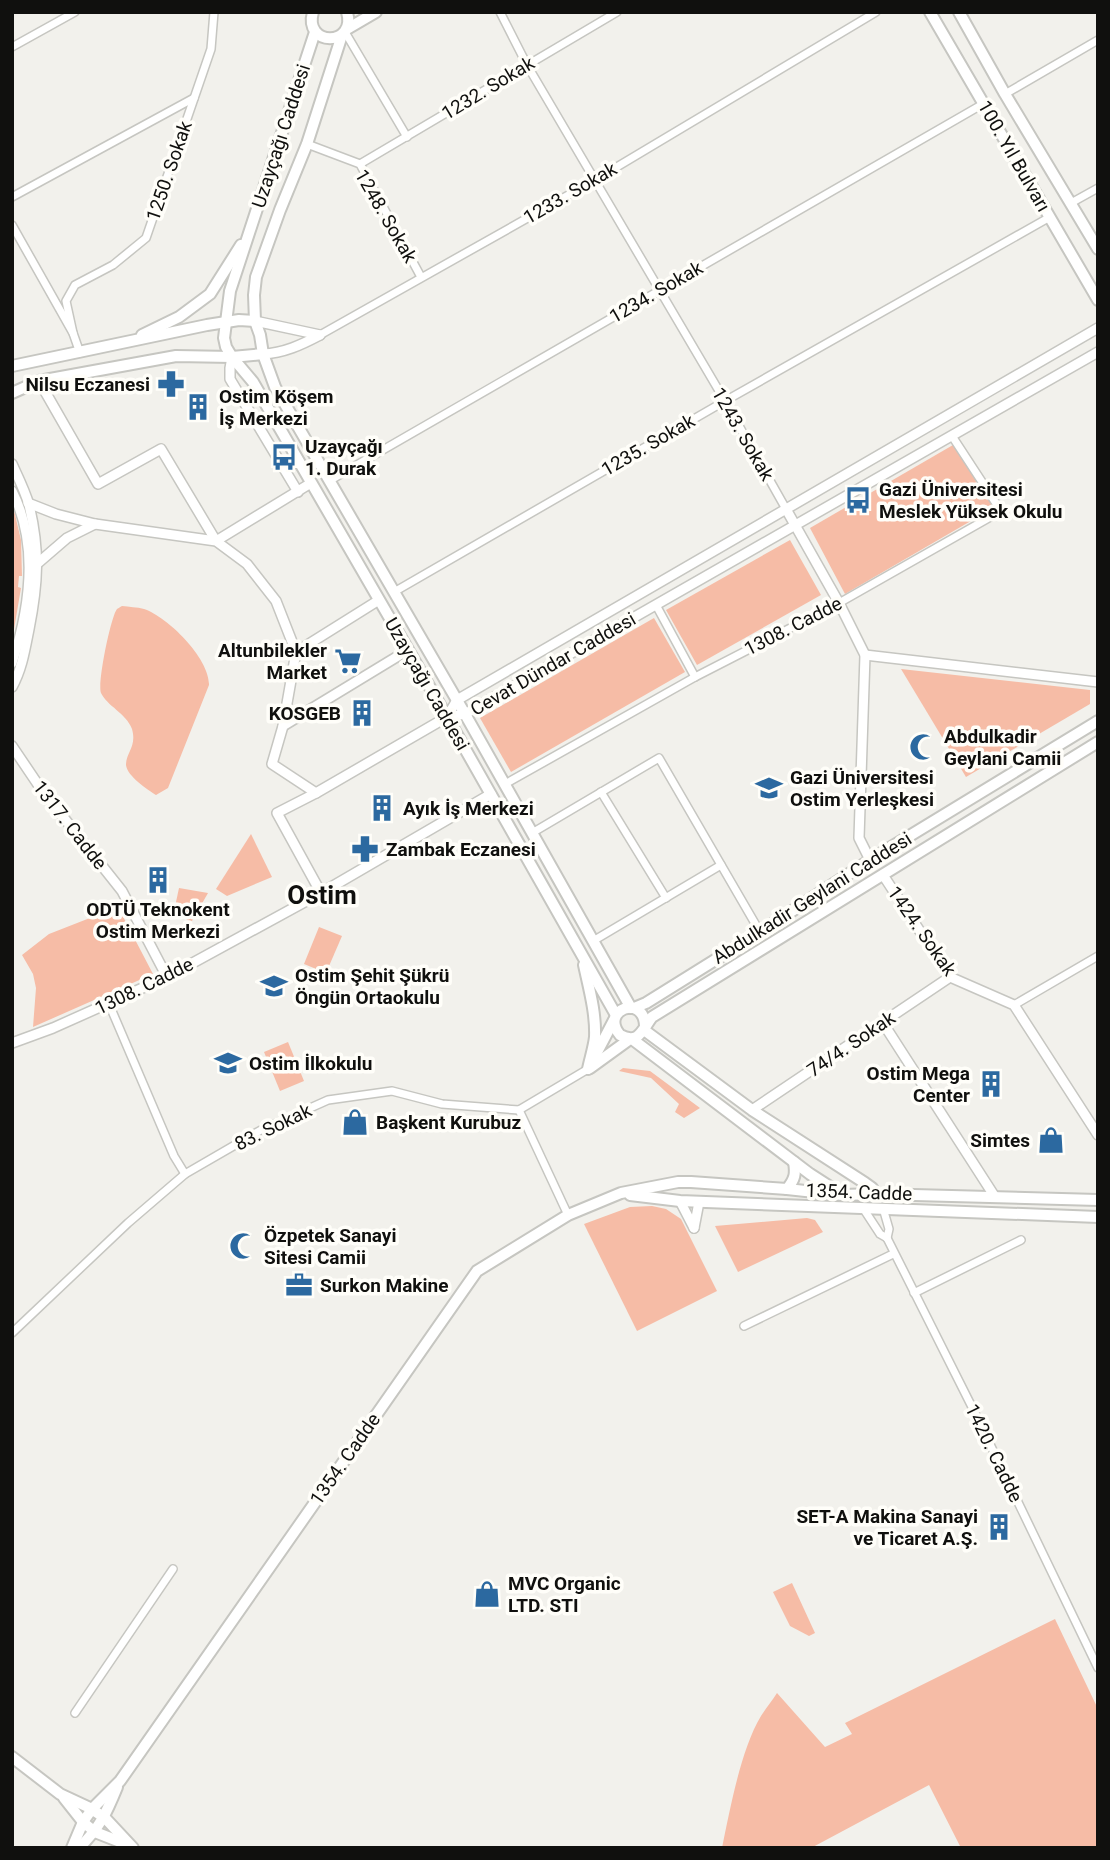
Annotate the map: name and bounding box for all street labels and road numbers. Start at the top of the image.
street label: 1232. Sokak [437,51,539,125]
street label: Uzayçağı Caddesi [247,61,315,211]
street label: 100. Yıl Bulvarı [973,96,1055,216]
street label: 1250. Sokak [141,118,197,224]
street label: 1233. Sokak [519,157,621,229]
street label: 1248. Sokak [350,165,422,267]
street label: 1234. Sokak [605,256,707,328]
street label: 1243. Sokak [707,383,779,485]
street label: 1235. Sokak [597,409,699,481]
street label: 1308. Cadde [740,592,846,660]
street label: Cevat Dündar Caddesi [466,607,640,721]
street label: Uzayçağı Caddesi [380,613,474,755]
street label: 1317. Cadde [28,776,112,874]
street label: Abdulkadir Geylani Caddesi [708,827,916,969]
street label: 1424. Sokak [883,882,961,981]
street label: 1308. Cadde [91,952,197,1020]
street label: 74/4. Sokak [803,1006,900,1082]
street label: 83. Sokak [231,1098,316,1155]
street label: 1354. Cadde [805,1179,913,1205]
street label: 1420. Cadde [960,1400,1028,1506]
street label: 1354. Cadde [305,1409,385,1509]

